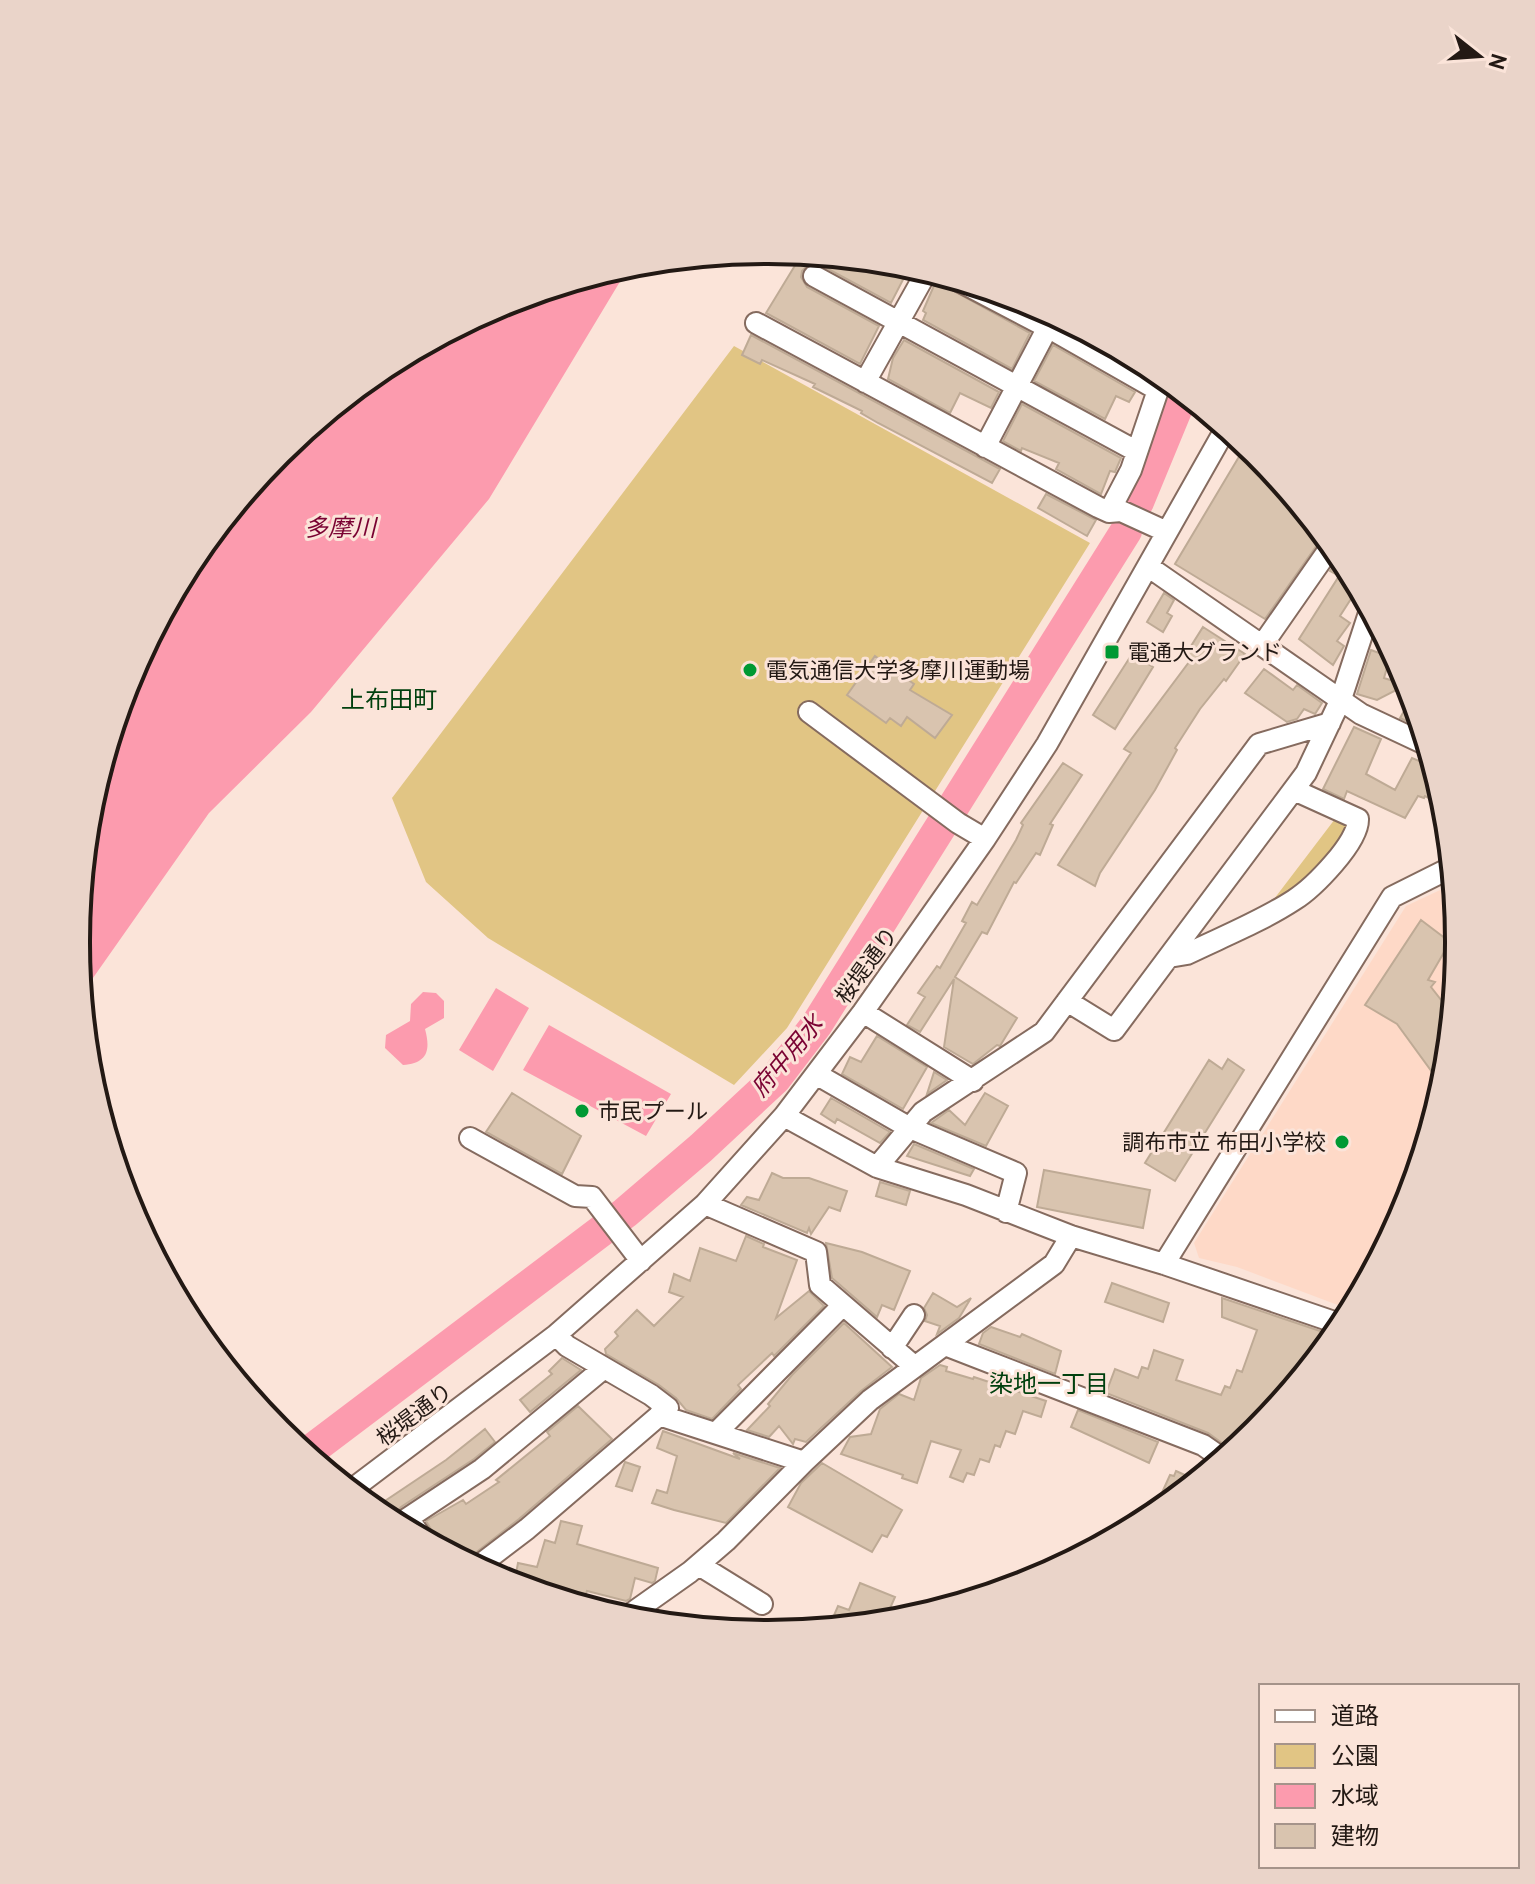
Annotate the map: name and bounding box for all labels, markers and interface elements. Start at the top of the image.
north arrow [1439,16,1519,96]
text: N [1483,51,1514,73]
water label: 多摩川 [304,512,379,543]
place label: 電通大グランド [1128,638,1282,666]
marker: 電通大グランド [1103,643,1121,661]
place label: 電気通信大学多摩川運動場 [766,656,1030,684]
marker: 電気通信大学多摩川運動場 [741,661,759,679]
district label: 上布田町 [341,684,437,715]
street label: 桜堤通り [829,921,903,1009]
water label: 府中用水 [744,1007,831,1102]
place label: 市民プール [598,1097,708,1125]
marker: 市民プール [573,1102,591,1120]
place label: 調布市立 布田小学校 [1122,1128,1326,1156]
marker: 調布市立 布田小学校 [1333,1133,1351,1151]
district label: 染地一丁目 [989,1368,1109,1399]
street label: 桜堤通り [370,1376,458,1452]
legend [1259,1684,1519,1868]
text: 道路 [1331,1700,1379,1731]
text: 公園 [1331,1740,1379,1771]
text: 水域 [1331,1780,1379,1811]
text: 建物 [1331,1820,1379,1851]

